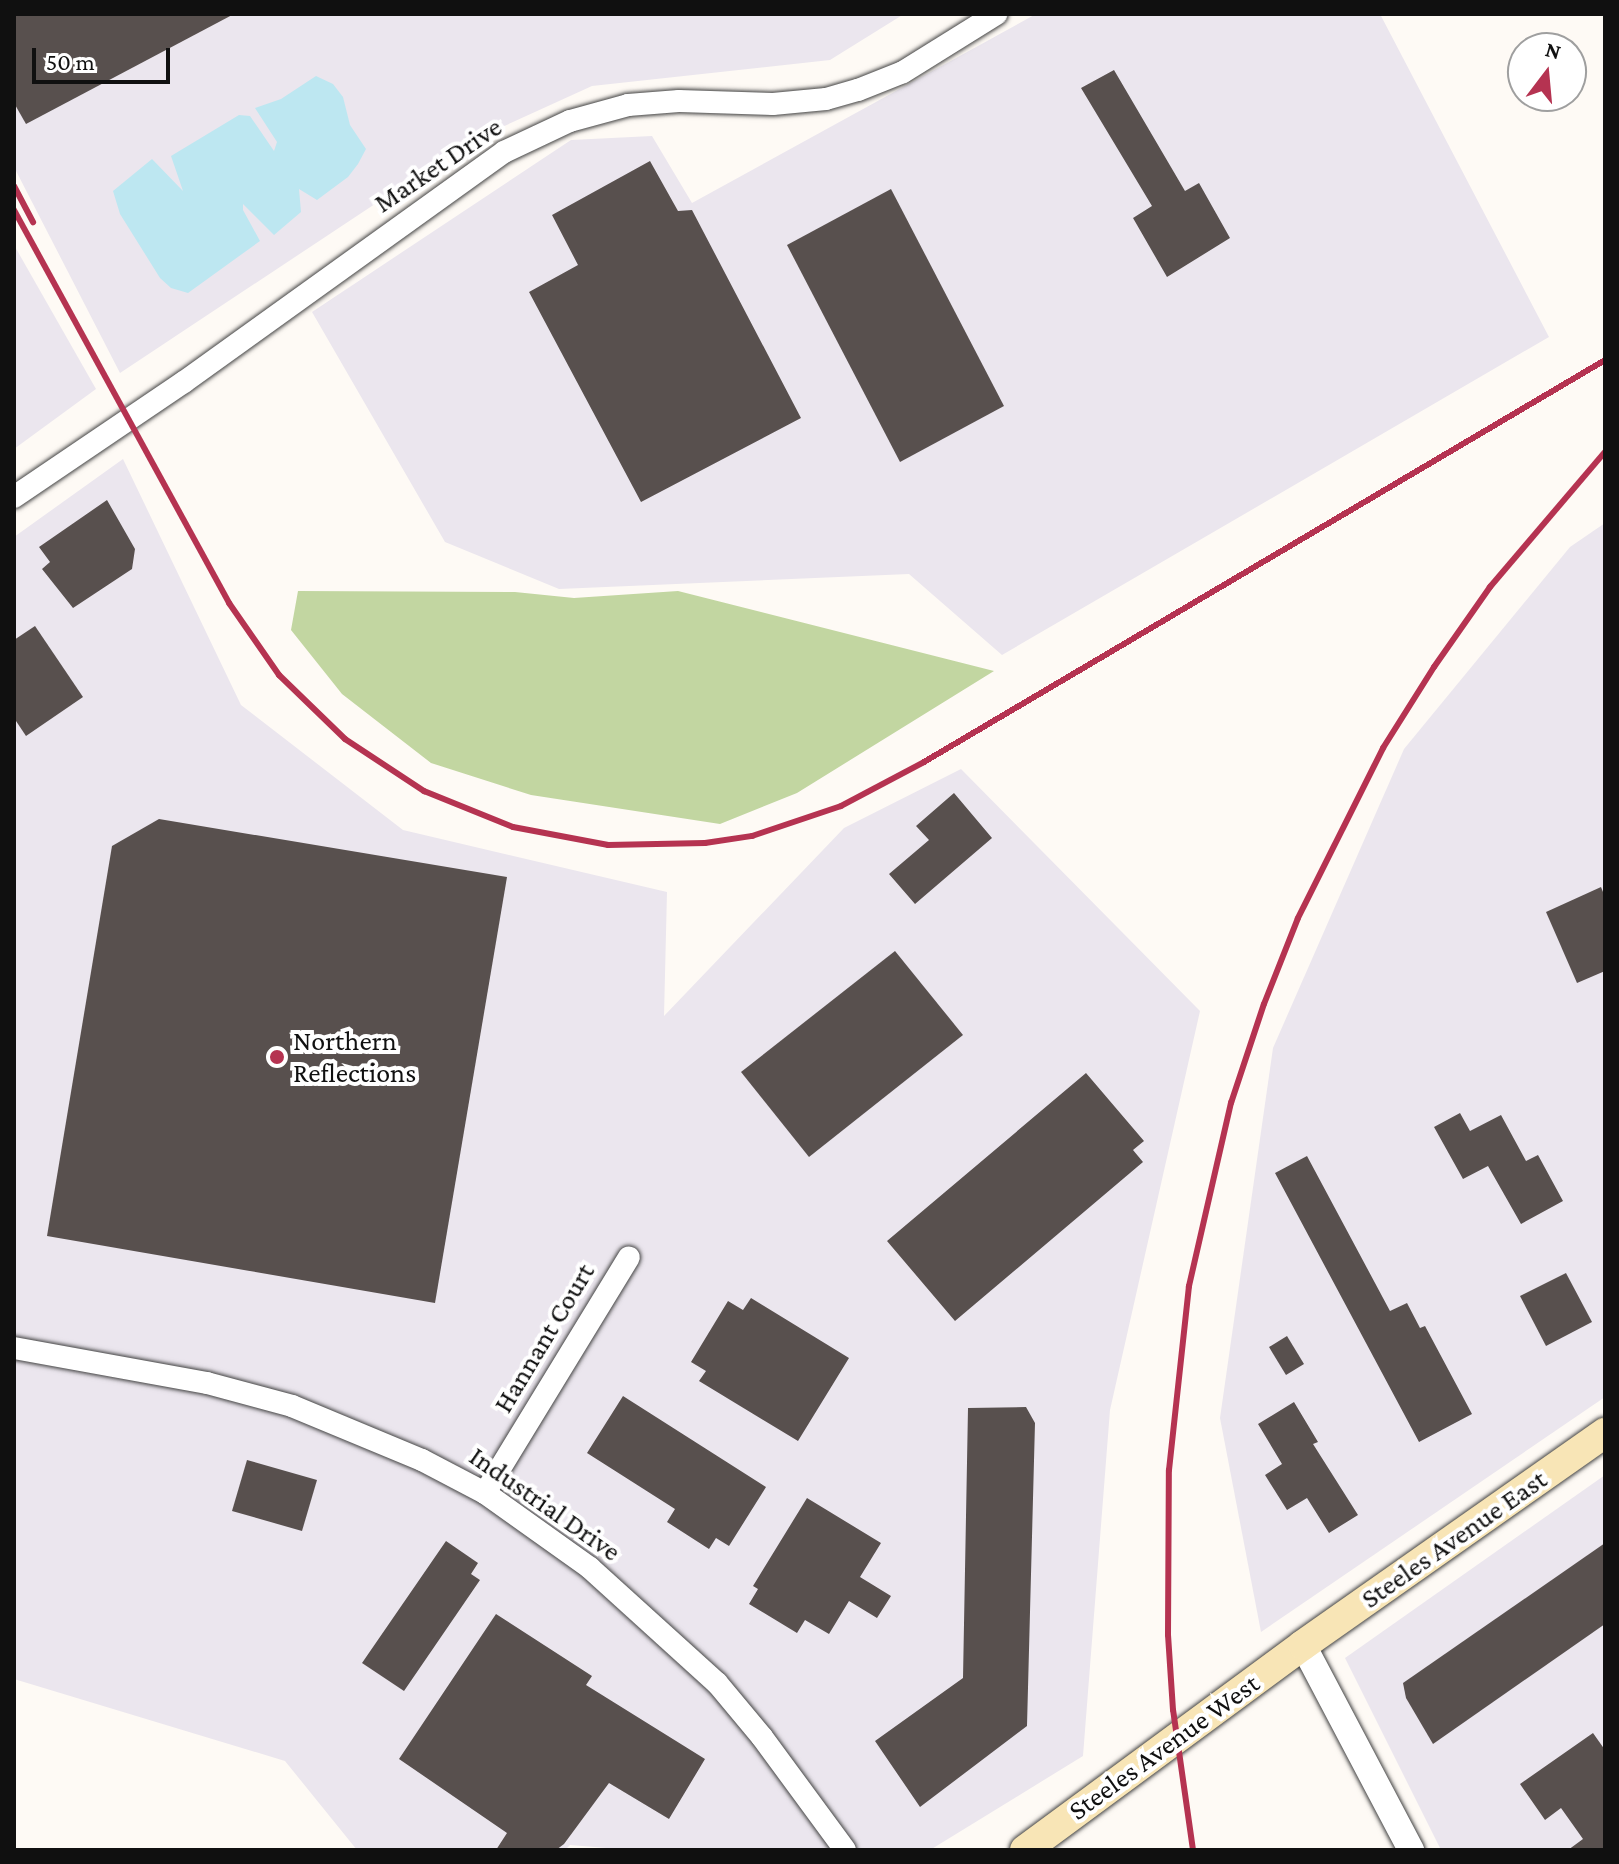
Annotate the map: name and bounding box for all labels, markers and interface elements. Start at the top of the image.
scale bar [36,32,174,82]
north arrow [1507,32,1587,112]
text: N [1543,36,1564,64]
text: 50 m [46,48,95,75]
street label: Market Drive [368,110,508,220]
place label: Northern Reflections [293,1024,416,1090]
marker: Northern Reflections [268,1048,286,1066]
street label: Hannant Court [486,1257,602,1419]
street label: Industrial Drive [463,1439,627,1569]
street label: Steeles Avenue East [1355,1462,1553,1616]
street label: Steeles Avenue West [1062,1667,1266,1827]

